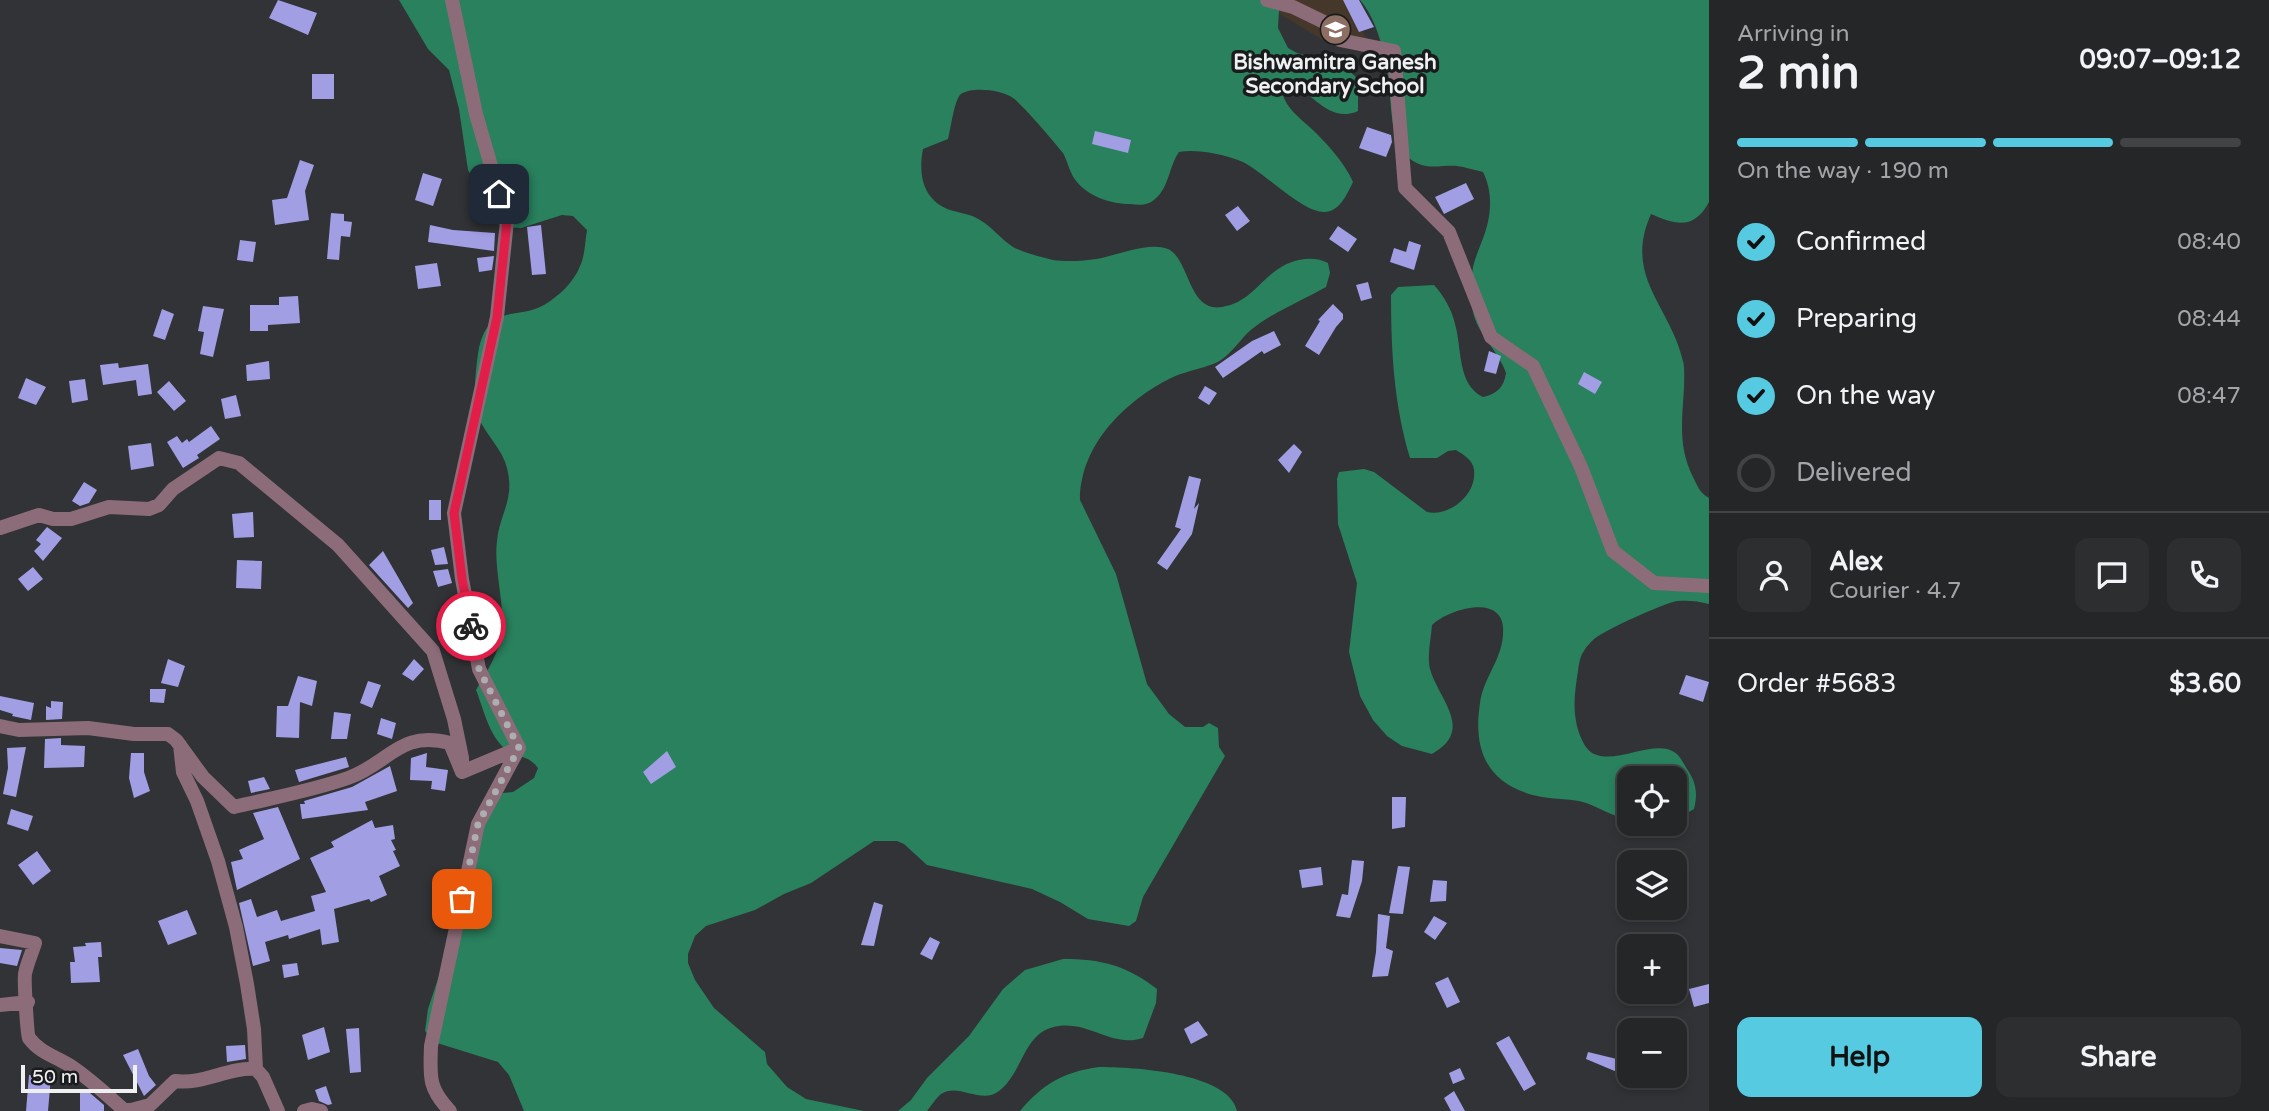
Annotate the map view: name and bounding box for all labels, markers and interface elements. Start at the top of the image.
school or university icon: Bishwamitra Ganesh Secondary School [1318,13,1352,47]
text: Arriving in [1737,20,1850,48]
text: 09:07–09:12 [2080,44,2241,75]
text: 2 min [1737,46,1860,101]
place label: Bishwamitra Ganesh Secondary School [1233,50,1437,99]
text: On the way · 190 m [1737,157,1949,185]
pin [469,164,529,224]
icon: home [480,175,518,213]
icon: check [1737,223,1775,261]
text: Confirmed [1796,226,1926,257]
text: 08:40 [2177,228,2241,256]
icon: check [1737,300,1775,338]
text: Preparing [1796,303,1917,334]
text: 08:44 [2177,305,2241,333]
icon: check [1737,377,1775,415]
text: On the way [1796,380,1936,411]
text: 08:47 [2177,382,2241,410]
text: Delivered [1796,457,1912,488]
button: person [1737,538,1811,612]
button: chat [2075,538,2149,612]
button: phone [2167,538,2241,612]
text: Alex [1829,546,1883,577]
text: Courier · 4.7 [1829,577,1962,605]
courier [436,591,506,661]
icon: bike [452,607,490,645]
text: Order #5683 [1737,668,1897,699]
text: $3.60 [2169,668,2241,699]
map controls [1617,766,1687,1088]
button: locate [1617,766,1687,836]
button: layers [1617,850,1687,920]
pin [432,869,492,929]
icon: bag [443,880,481,918]
button: + [1617,934,1687,1004]
button: Help [1737,1017,1982,1097]
button: Share [1996,1017,2241,1097]
button: − [1617,1018,1687,1088]
scale bar [21,1062,136,1094]
text: 50 m [32,1066,78,1088]

